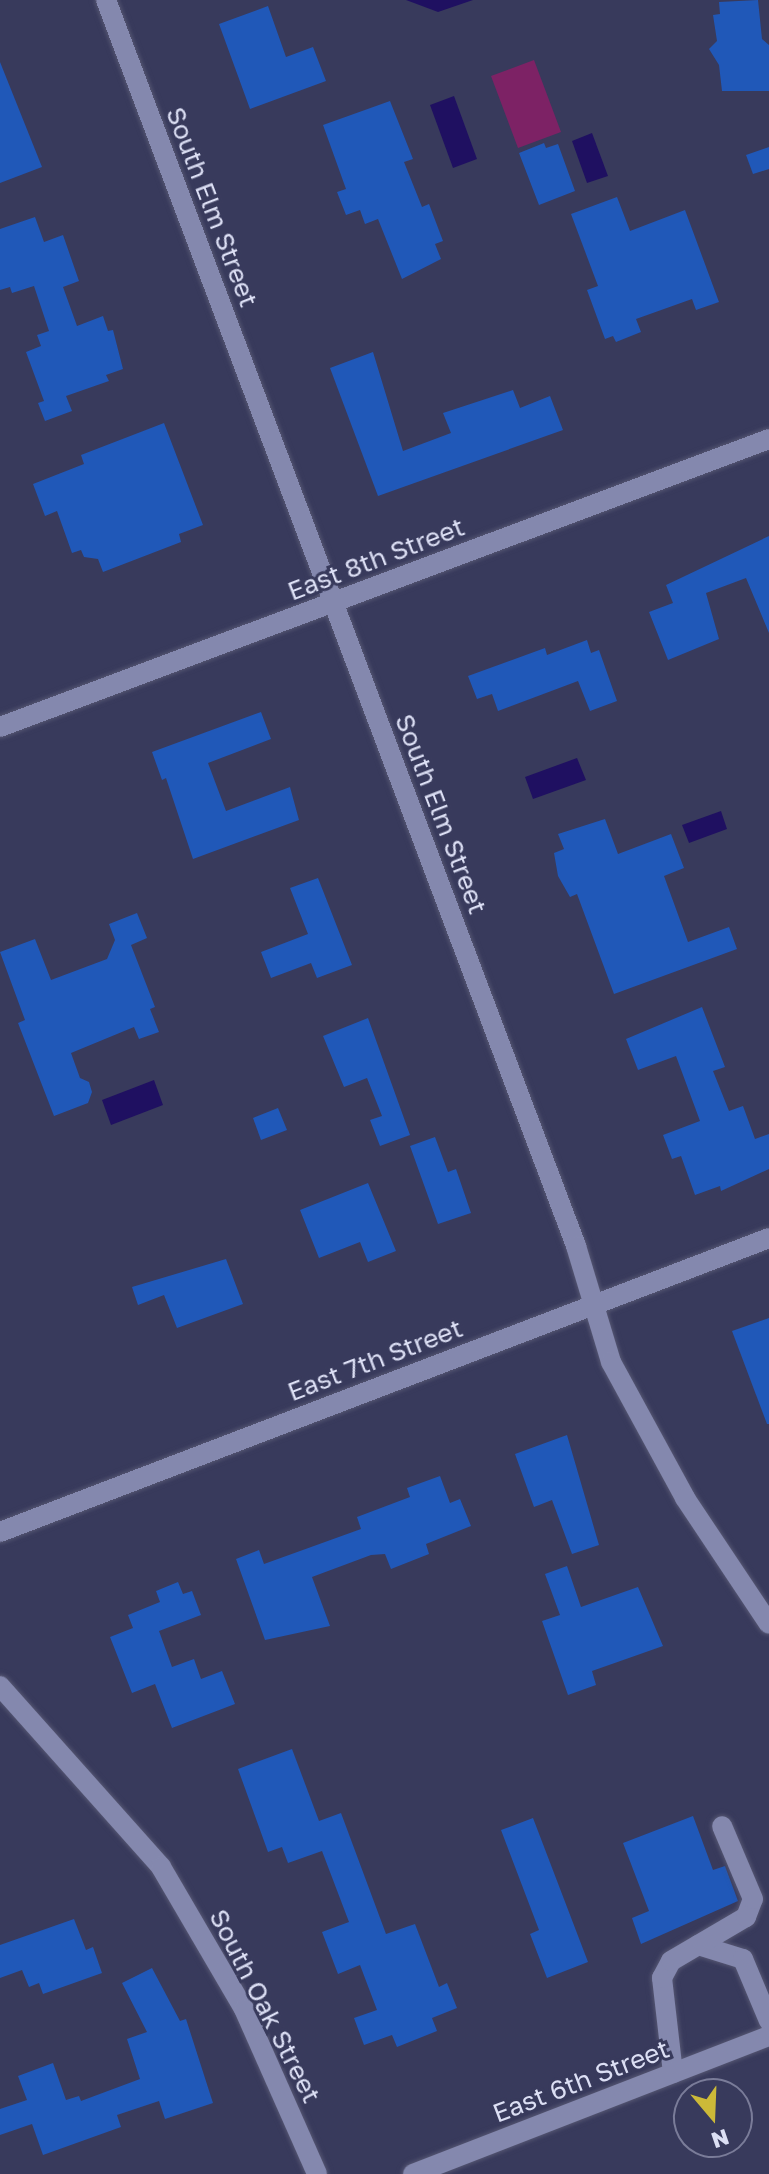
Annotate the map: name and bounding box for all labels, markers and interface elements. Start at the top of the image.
street label: South Elm Street [160,103,264,311]
street label: East 8th Street [283,511,469,607]
street label: South Elm Street [389,710,493,918]
street label: East 7th Street [283,1312,467,1408]
street label: South Oak Street [203,1904,327,2108]
street label: East 6th Street [488,2033,674,2129]
north arrow [673,2078,753,2158]
text: N [708,2124,733,2155]

